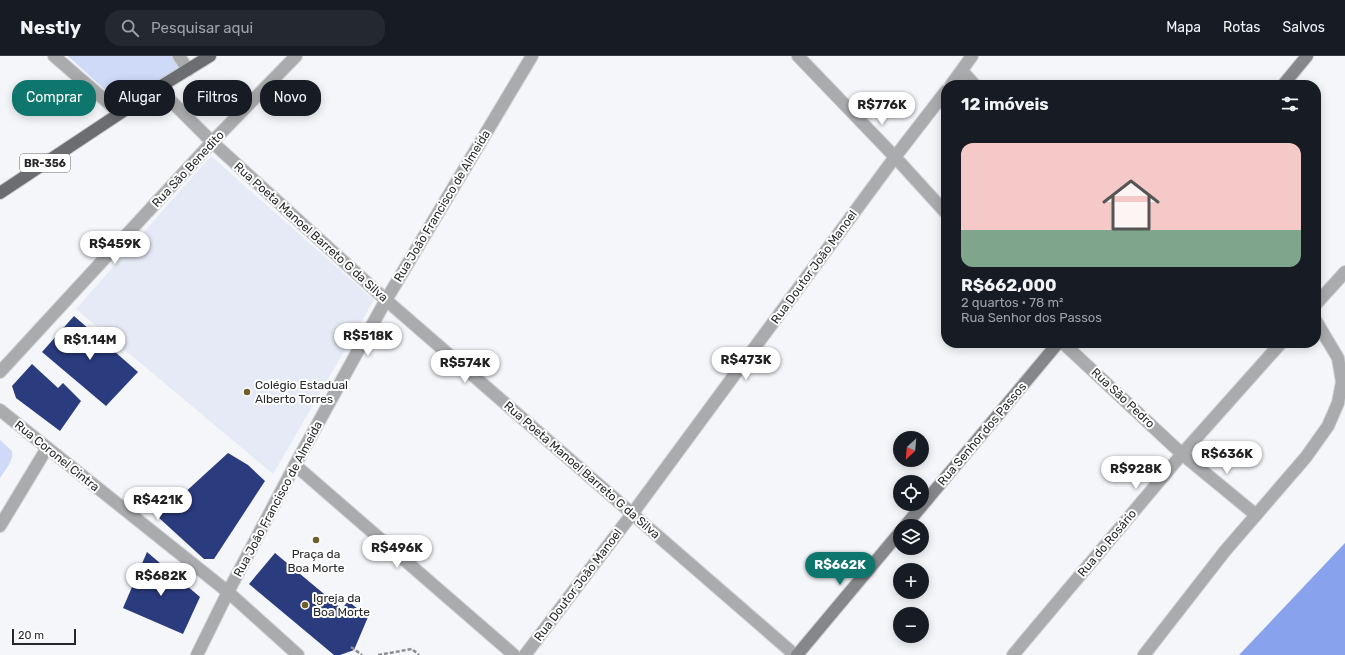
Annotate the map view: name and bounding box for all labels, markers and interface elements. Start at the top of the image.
search box [105,10,385,46]
text: Nestly [20,16,81,39]
icon: search [119,17,141,39]
text: Pesquisar aqui [151,19,253,37]
text: Mapa [1166,19,1201,36]
text: Rotas [1223,19,1260,36]
text: Salvos [1282,19,1325,36]
chip: Comprar [12,80,96,116]
chip: Alugar [104,80,175,116]
chip: Filtros [183,80,252,116]
chip: Novo [260,80,321,116]
pin: R$776K [849,92,915,126]
icon: filters [1279,93,1301,115]
text: 12 imóveis [961,94,1049,114]
text: R$776K [857,97,907,112]
street label: Rua São Benedito [149,128,227,210]
street label: Rua João Francisco de Almeida [391,128,493,284]
road number: BR-356 [20,154,70,172]
street label: Rua Poeta Manoel Barreto G da Silva [231,159,391,305]
icon: home [1095,169,1167,241]
street label: Rua Doutor João Manoel [768,208,860,326]
pin: R$459K [82,231,148,265]
text: R$459K [89,236,141,251]
text: R$662,000 [961,275,1057,295]
text: 2 quartos · 78 m² [961,295,1063,310]
text: Rua Senhor dos Passos [961,310,1102,325]
pin: R$518K [335,323,401,357]
pin: R$1.14M [53,327,127,361]
text: R$518K [343,328,393,343]
text: R$1.14M [63,332,117,347]
pin: R$473K [713,347,779,381]
pin: R$574K [432,350,498,384]
text: R$473K [721,352,771,367]
text: R$574K [440,355,490,370]
street label: Rua São Pedro [1088,365,1158,431]
place label: Colégio Estadual Alberto Torres [255,378,348,406]
street label: Rua Senhor dos Passos [935,380,1029,488]
marker: Colégio Estadual Alberto Torres [242,387,252,397]
street label: Rua Poeta Manoel Barreto G da Silva [501,398,663,542]
street label: Rua Coronel Cintra [12,418,102,494]
street label: Rua João Francisco de Almeida [231,419,325,579]
north arrow [893,431,929,467]
map controls [893,431,929,643]
pin: R$636K [1194,441,1260,475]
text: R$636K [1201,446,1253,461]
pin: R$928K [1103,456,1169,490]
text: R$928K [1110,461,1162,476]
button: locate [893,475,929,511]
pin: R$421K [125,487,191,521]
text: R$421K [133,492,183,507]
street label: Rua do Rosário [1075,506,1139,579]
button: layers [893,519,929,555]
street label: Rua Doutor João Manoel [531,526,625,644]
marker: Praça da Boa Morte [311,535,321,545]
pin: R$496K [364,535,430,569]
text: R$496K [371,540,423,555]
place label: Praça da Boa Morte [288,547,345,575]
pin: R$662K [807,552,873,586]
text: R$662K [814,557,866,572]
pin: R$682K [128,563,194,597]
button: + [893,563,929,599]
text: R$682K [135,568,187,583]
place label: Igreja da Boa Morte [313,591,370,619]
marker: Igreja da Boa Morte [300,600,310,610]
button: − [893,607,929,643]
scale bar [12,627,76,646]
text: 20 m [18,629,44,642]

